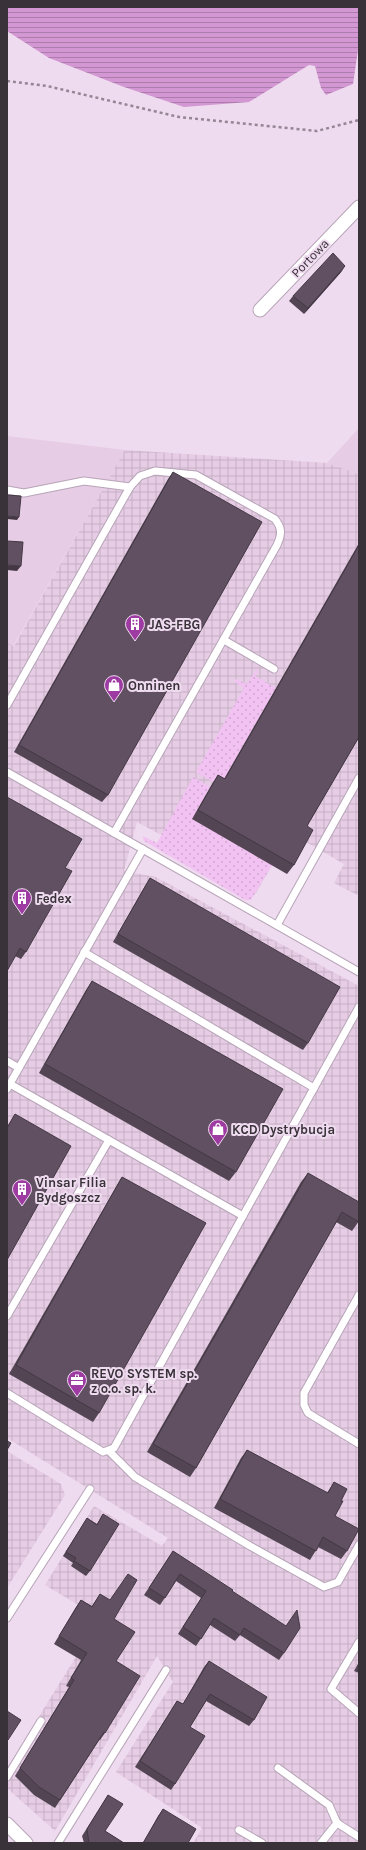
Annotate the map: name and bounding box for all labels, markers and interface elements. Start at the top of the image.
street label: Portowa [288,236,332,280]
building icon: JAS-FBG [124,613,146,641]
place label: JAS-FBG [149,617,200,632]
shop icon: Onninen [103,674,125,702]
place label: Onninen [128,678,180,693]
building icon: Fedex [11,887,33,915]
place label: Fedex [36,891,72,906]
shop icon: KCD Dystrybucja [207,1118,229,1146]
place label: KCD Dystrybucja [232,1122,335,1137]
place label: Vinsar Filia Bydgoszcz [36,1175,106,1205]
building icon: Vinsar Filia Bydgoszcz [11,1178,33,1206]
place label: REVO SYSTEM sp. z o.o. sp. k. [91,1366,197,1396]
office icon: REVO SYSTEM sp. z o.o. sp. k. [66,1369,88,1397]

